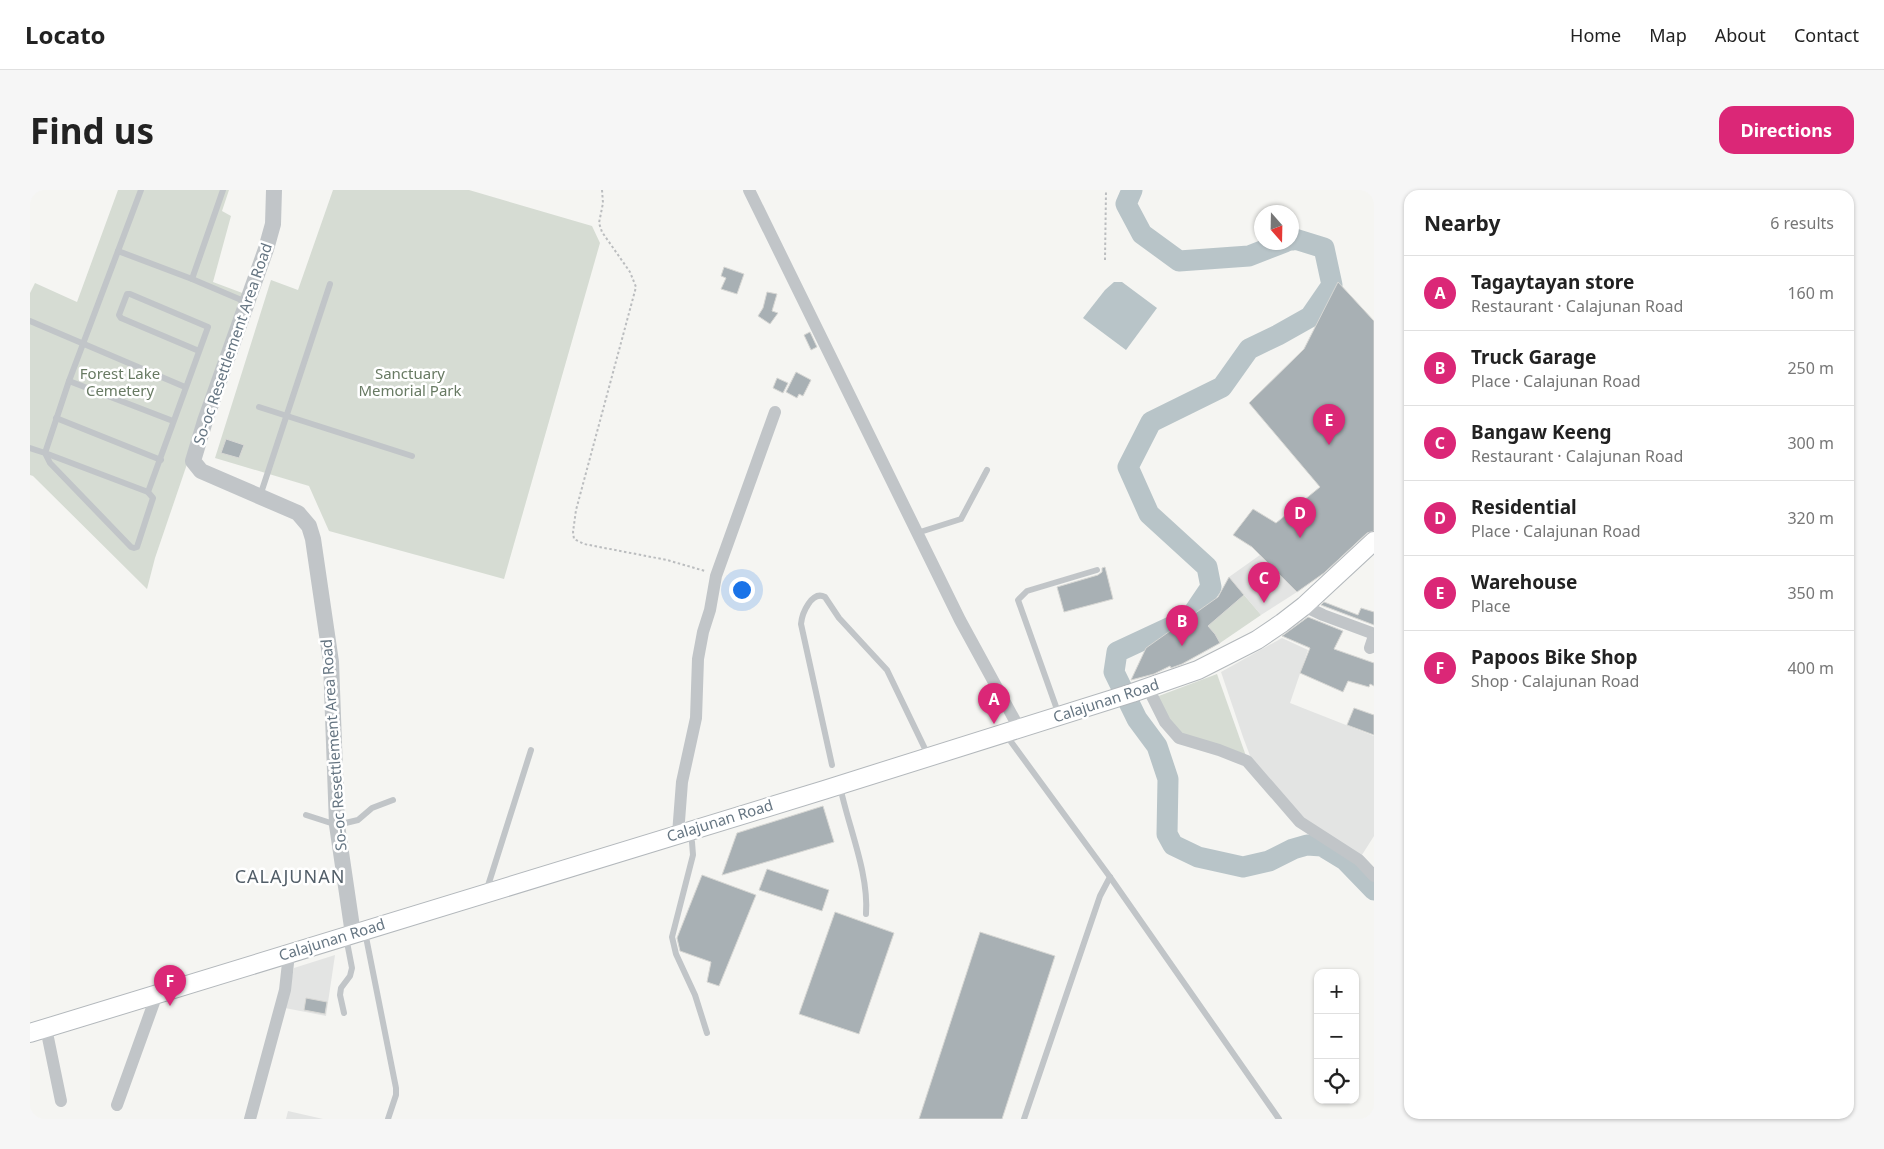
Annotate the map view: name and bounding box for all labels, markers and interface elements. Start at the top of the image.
text: Locato [25,18,106,51]
text: Home [1570,23,1621,47]
text: Map [1649,23,1687,47]
text: About [1715,23,1766,47]
text: Contact [1794,23,1859,47]
button: Directions [1719,106,1854,154]
text: Find us [30,107,154,154]
north arrow [1254,205,1299,250]
text: Nearby [1424,209,1500,237]
text: 6 results [1770,212,1834,234]
street label: So-oc Resettlement Area Road [188,240,276,447]
text: Tagaytayan store [1471,269,1634,295]
text: A [1434,282,1446,304]
text: 160 m [1787,282,1834,304]
text: Restaurant · Calajunan Road [1471,295,1683,317]
text: Truck Garage [1471,344,1596,370]
text: B [1435,357,1445,379]
text: 250 m [1787,357,1834,379]
park label: Forest Lake Cemetery [80,363,160,400]
park label: Sanctuary Memorial Park [358,363,462,400]
text: Place · Calajunan Road [1471,370,1641,392]
pin: E [1313,404,1345,445]
text: Bangaw Keeng [1471,419,1612,445]
text: C [1435,432,1445,454]
text: 300 m [1787,432,1834,454]
text: Restaurant · Calajunan Road [1471,445,1683,467]
text: Residential [1471,494,1577,520]
pin: D [1284,497,1316,538]
text: D [1434,507,1446,529]
text: 320 m [1787,507,1834,529]
text: Place · Calajunan Road [1471,520,1641,542]
pin: C [1248,562,1280,603]
text: Warehouse [1471,569,1577,595]
your location [729,577,755,603]
text: E [1436,582,1444,604]
text: 350 m [1787,582,1834,604]
text: Place [1471,595,1511,617]
pin: B [1166,605,1198,646]
street label: So-oc Resettlement Area Road [316,638,350,852]
text: Papoos Bike Shop [1471,644,1638,670]
text: F [1436,657,1444,679]
text: 400 m [1787,657,1834,679]
text: Shop · Calajunan Road [1471,670,1639,692]
street label: Calajunan Road [1050,674,1161,727]
pin: A [978,683,1010,724]
street label: Calajunan Road [664,794,775,846]
district label: CALAJUNAN [235,864,345,888]
street label: Calajunan Road [276,913,387,965]
pin: F [154,965,186,1006]
map controls [1314,969,1359,1104]
button: + [1314,969,1359,1014]
button: − [1314,1014,1359,1059]
button: locate [1314,1059,1359,1104]

